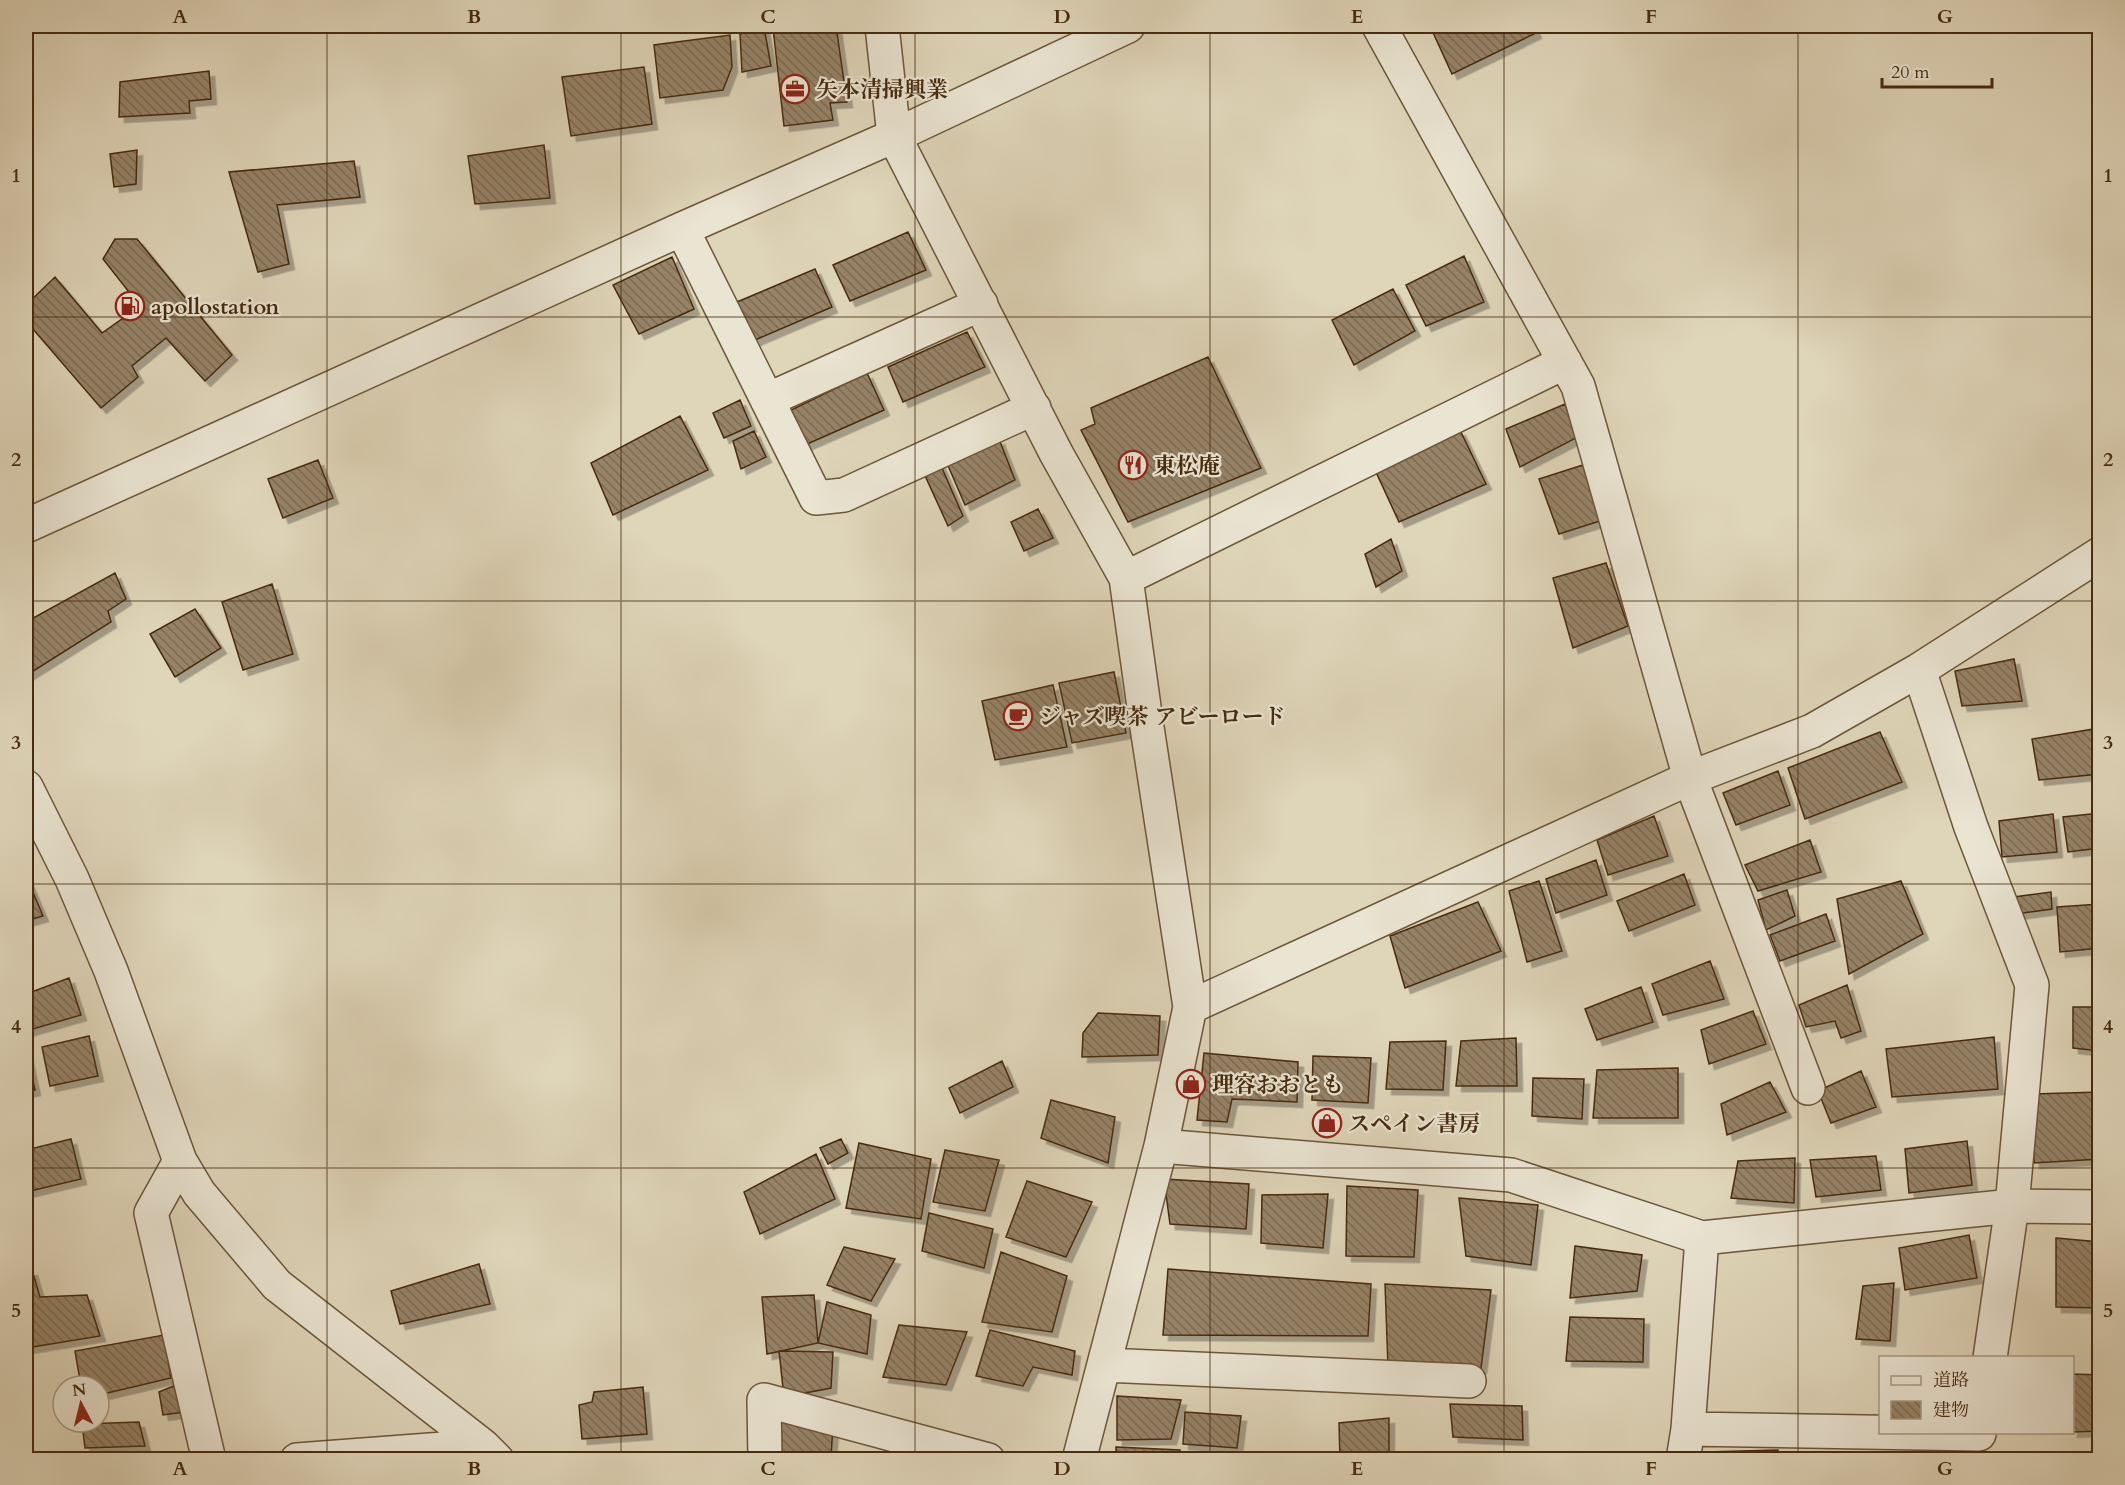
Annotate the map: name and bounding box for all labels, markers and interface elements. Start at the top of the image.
text: A [172,3,188,30]
text: B [467,3,481,30]
text: C [760,3,776,30]
text: D [1053,3,1071,30]
text: E [1351,3,1363,30]
text: F [1645,3,1657,30]
text: G [1937,3,1953,30]
scale bar [1882,51,1992,89]
text: 20 m [1891,60,1930,85]
office icon: 矢本清掃興業 [779,73,811,105]
place label: 矢本清掃興業 [816,75,948,105]
text: 1 [11,162,21,189]
text: 1 [2103,162,2113,189]
fuel station icon: apollostation [114,290,146,322]
place label: apollostation [151,292,279,322]
text: 2 [11,446,21,473]
text: 2 [2103,446,2113,473]
restaurant icon: 東松庵 [1117,449,1149,481]
place label: 東松庵 [1154,451,1220,481]
cafe icon: ジャズ喫茶 アビーロード [1002,700,1034,732]
place label: ジャズ喫茶 アビーロード [1039,702,1286,732]
text: 3 [11,729,21,756]
text: 3 [2103,729,2113,756]
text: 4 [11,1013,21,1040]
text: 4 [2103,1013,2113,1040]
shop icon: 理容おおとも [1175,1068,1207,1100]
place label: 理容おおとも [1212,1070,1344,1100]
shop icon: スペイン書房 [1311,1107,1343,1139]
place label: スペイン書房 [1348,1109,1480,1139]
text: 5 [11,1297,21,1324]
text: 5 [2103,1297,2113,1324]
legend [1879,1356,2074,1434]
text: 道路 [1933,1368,1969,1393]
north arrow [51,1374,111,1434]
text: N [71,1378,88,1402]
text: 建物 [1933,1398,1969,1423]
text: A [172,1455,188,1482]
text: B [467,1455,481,1482]
text: C [760,1455,776,1482]
text: D [1053,1455,1071,1482]
text: E [1351,1455,1363,1482]
text: F [1645,1455,1657,1482]
text: G [1937,1455,1953,1482]

